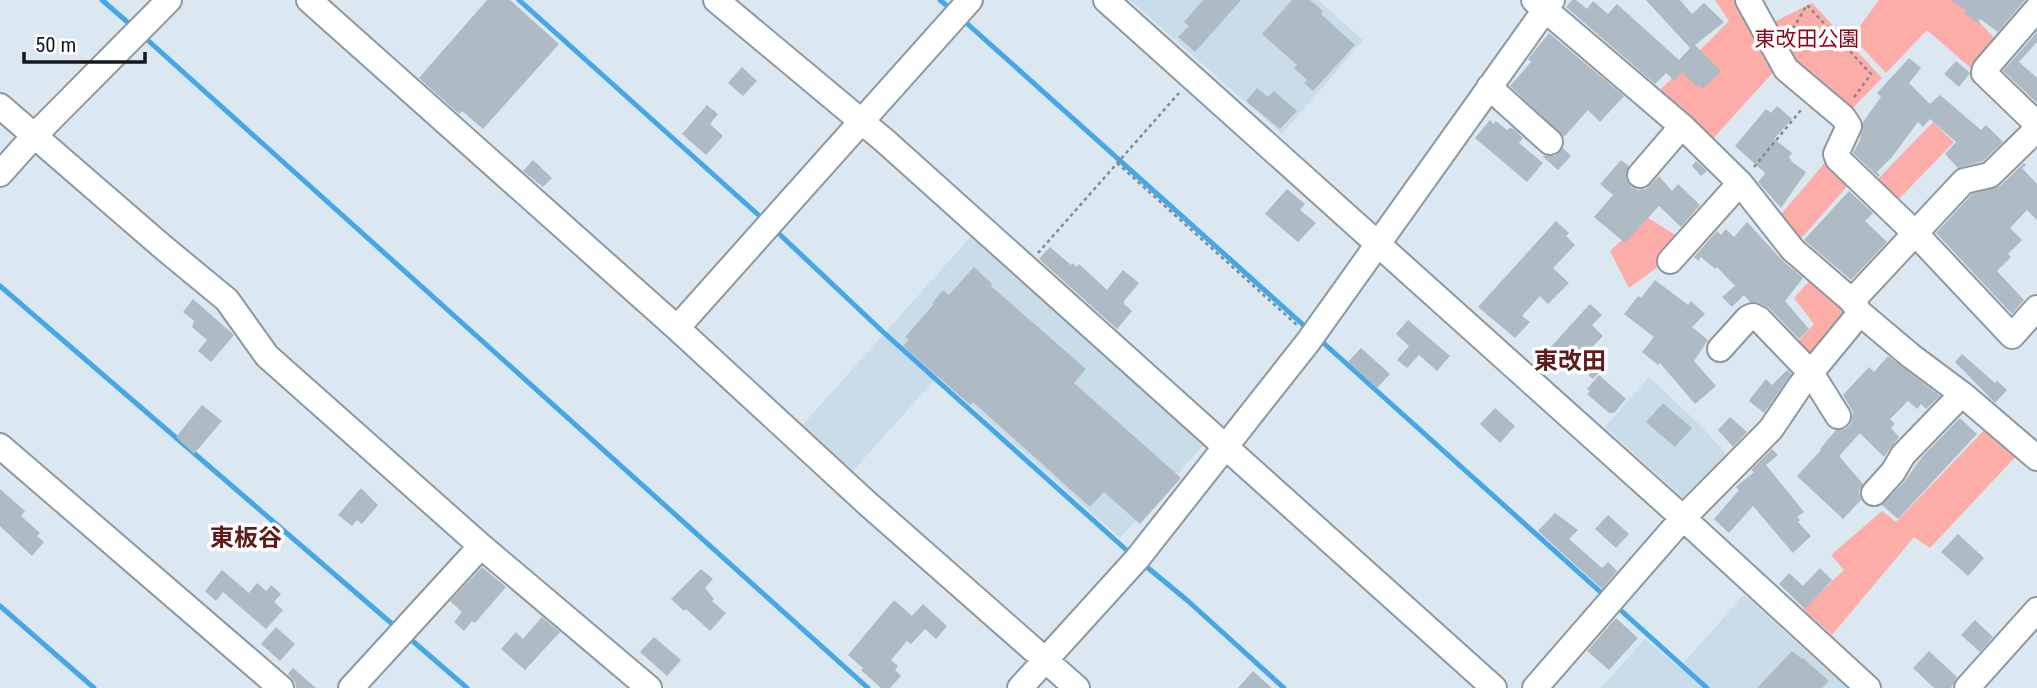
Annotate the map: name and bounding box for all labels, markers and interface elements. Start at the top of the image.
scale bar [24,21,145,65]
park label: 東改田公園 [1755,27,1860,51]
text: 50 m [35,33,76,57]
district label: 東改田 [1534,347,1606,375]
district label: 東板谷 [210,524,282,552]

